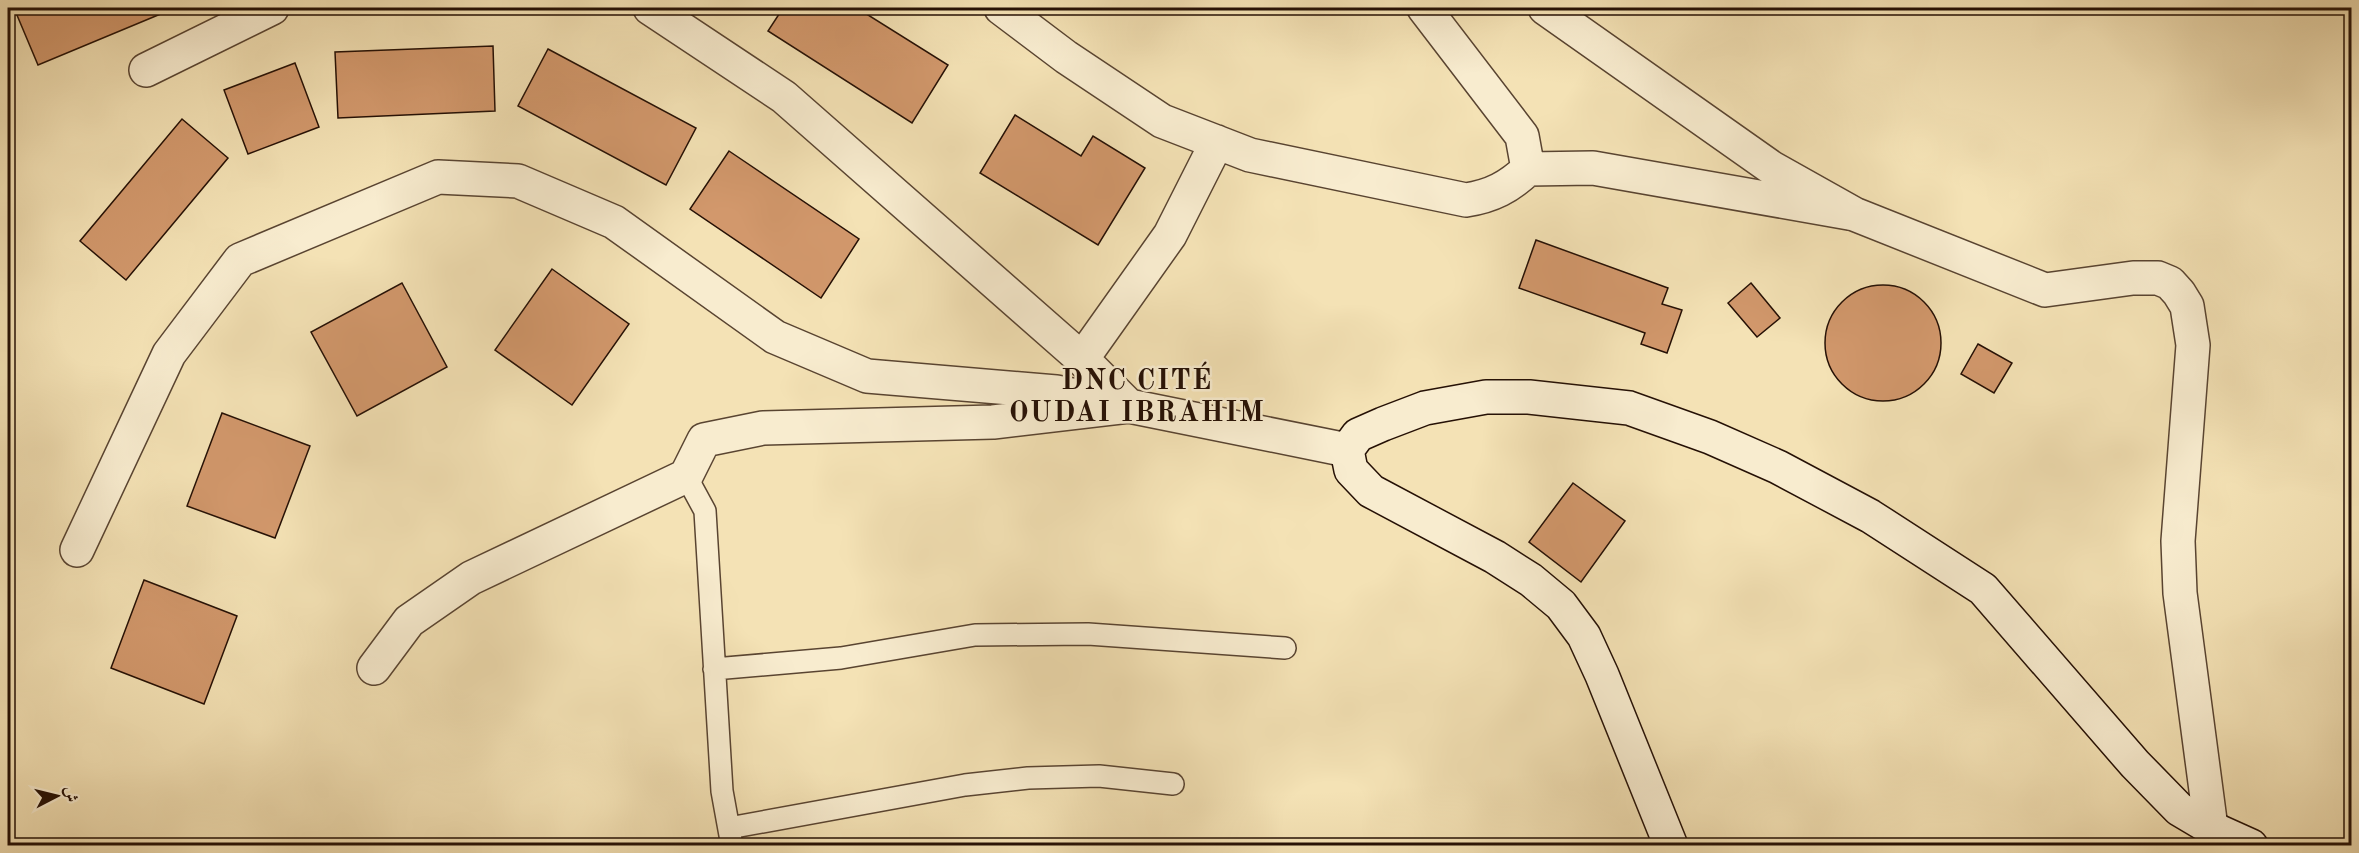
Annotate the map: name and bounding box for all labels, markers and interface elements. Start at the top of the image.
district label: DNC CITÉ OUDAI IBRAHIM [1009,361,1265,428]
north arrow [27,766,87,826]
text: ش [61,786,79,803]

